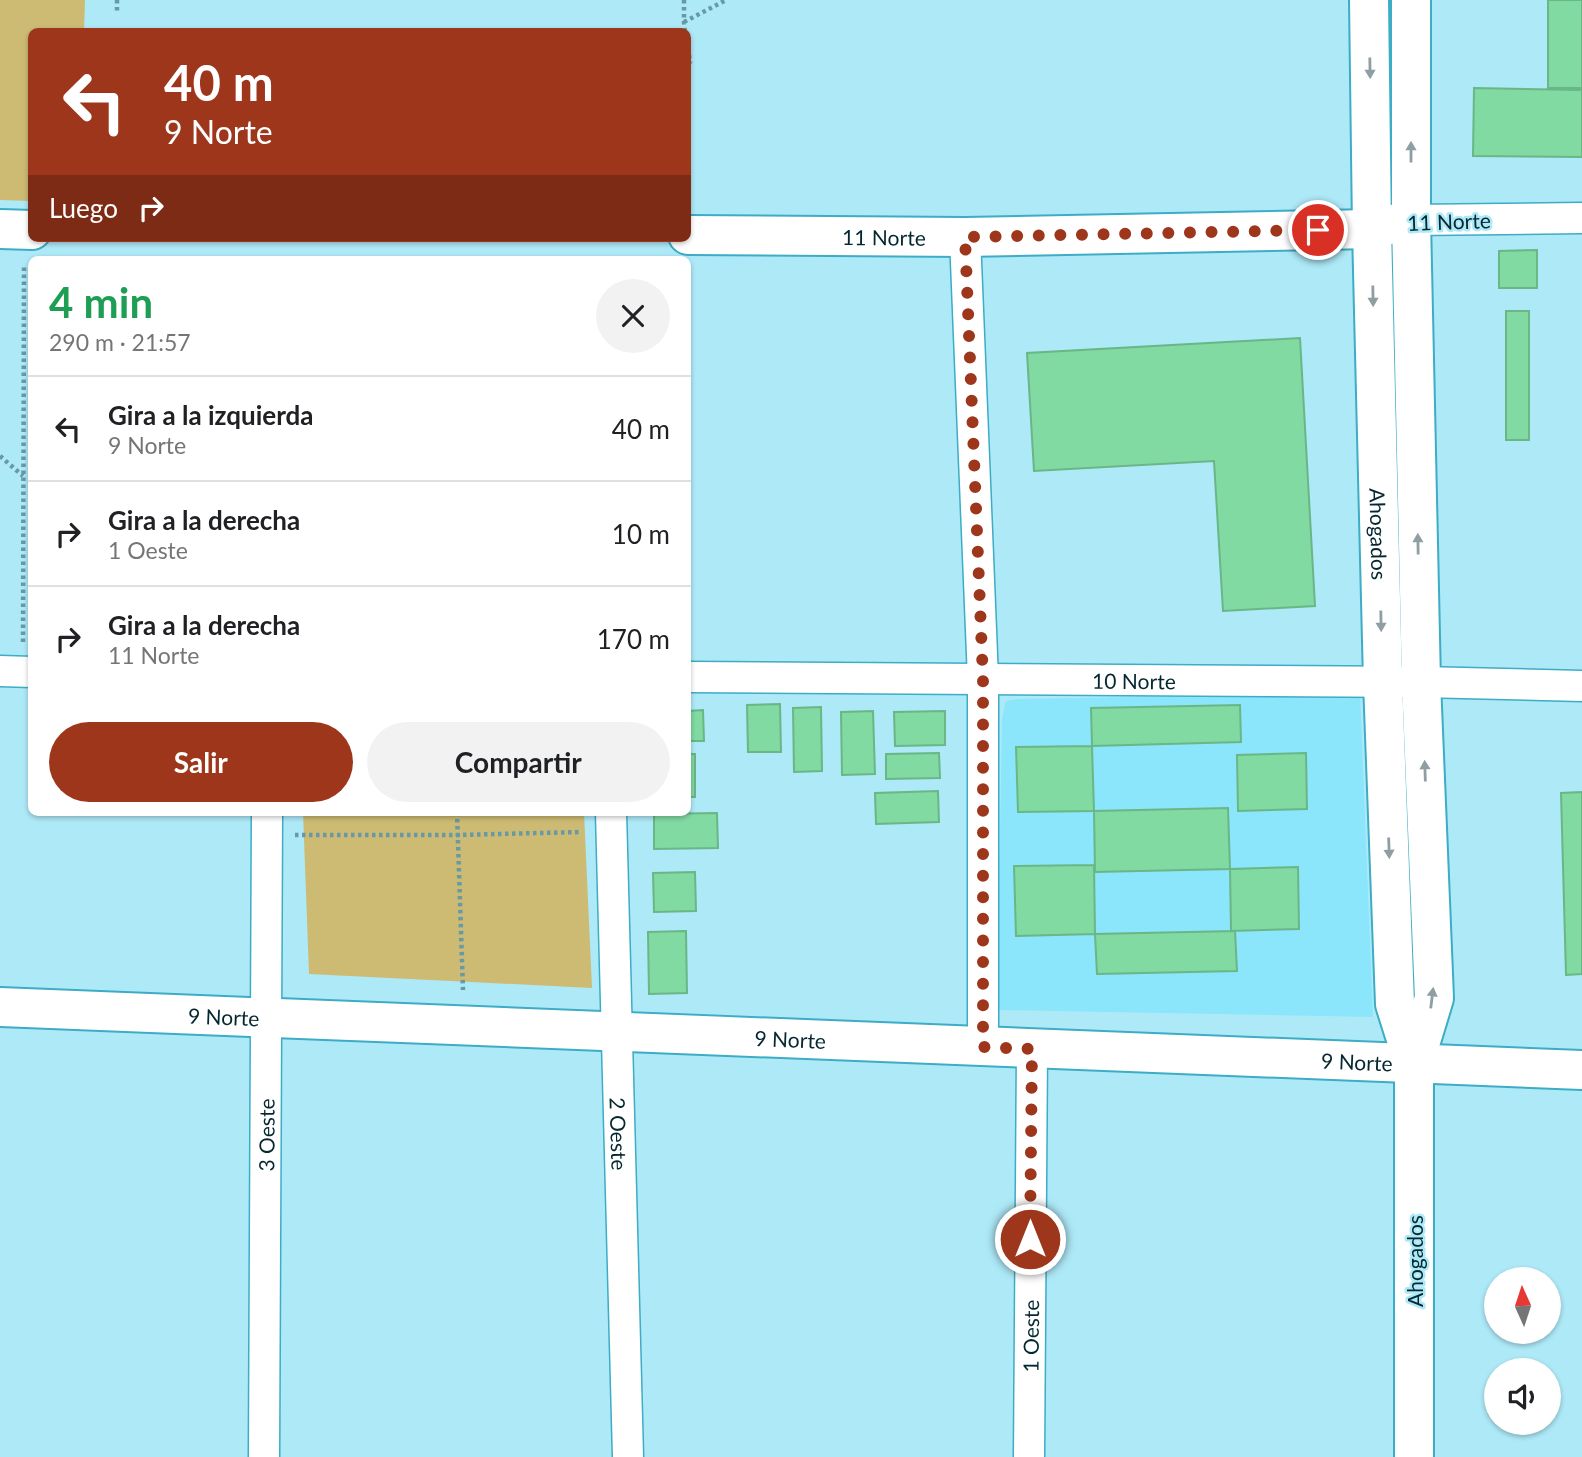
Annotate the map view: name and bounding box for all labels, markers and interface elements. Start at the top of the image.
text: 40 m [164,53,274,111]
icon: left [49,56,140,147]
one-way arrow [1364,57,1375,79]
text: 9 Norte [164,112,273,151]
one-way arrow [1405,140,1417,162]
icon: right [132,189,170,227]
text: Luego [49,192,118,224]
pin [1288,200,1348,260]
street label: 11 Norte [1407,207,1491,235]
icon: arrive [1299,211,1337,249]
street label: 11 Norte [842,224,926,249]
text: 4 min [49,277,153,327]
button: close [596,279,670,353]
one-way arrow [1368,285,1379,307]
text: 290 m · 21:57 [49,328,191,356]
text: Gira a la izquierda [108,399,314,431]
icon: left [49,410,87,448]
text: 40 m [612,413,670,445]
text: 9 Norte [108,431,186,459]
street label: Ahogados [1366,488,1393,580]
text: Gira a la derecha [108,504,300,536]
icon: right [49,515,87,553]
text: 10 m [612,518,670,550]
one-way arrow [1412,533,1424,555]
text: 1 Oeste [108,536,188,564]
text: Gira a la derecha [108,609,300,641]
one-way arrow [1376,610,1387,632]
icon: right [49,620,87,658]
text: 170 m [597,623,670,655]
text: 11 Norte [108,641,200,669]
street label: 10 Norte [1092,667,1176,693]
button: Salir [49,722,353,802]
button: Compartir [367,722,670,802]
one-way arrow [1419,760,1430,782]
one-way arrow [1383,838,1394,860]
one-way arrow [1426,987,1437,1009]
street label: 9 Norte [188,1002,260,1030]
street label: 9 Norte [754,1025,827,1052]
street label: 9 Norte [1321,1047,1393,1075]
street label: 2 Oeste [606,1097,633,1171]
street label: 3 Oeste [253,1098,278,1172]
position arrow [993,1202,1067,1276]
street label: Ahogados [1402,1215,1427,1307]
north arrow [1484,1267,1561,1344]
map controls [1484,1267,1561,1435]
street label: 1 Oeste [1017,1299,1043,1373]
button: sound [1484,1358,1561,1435]

